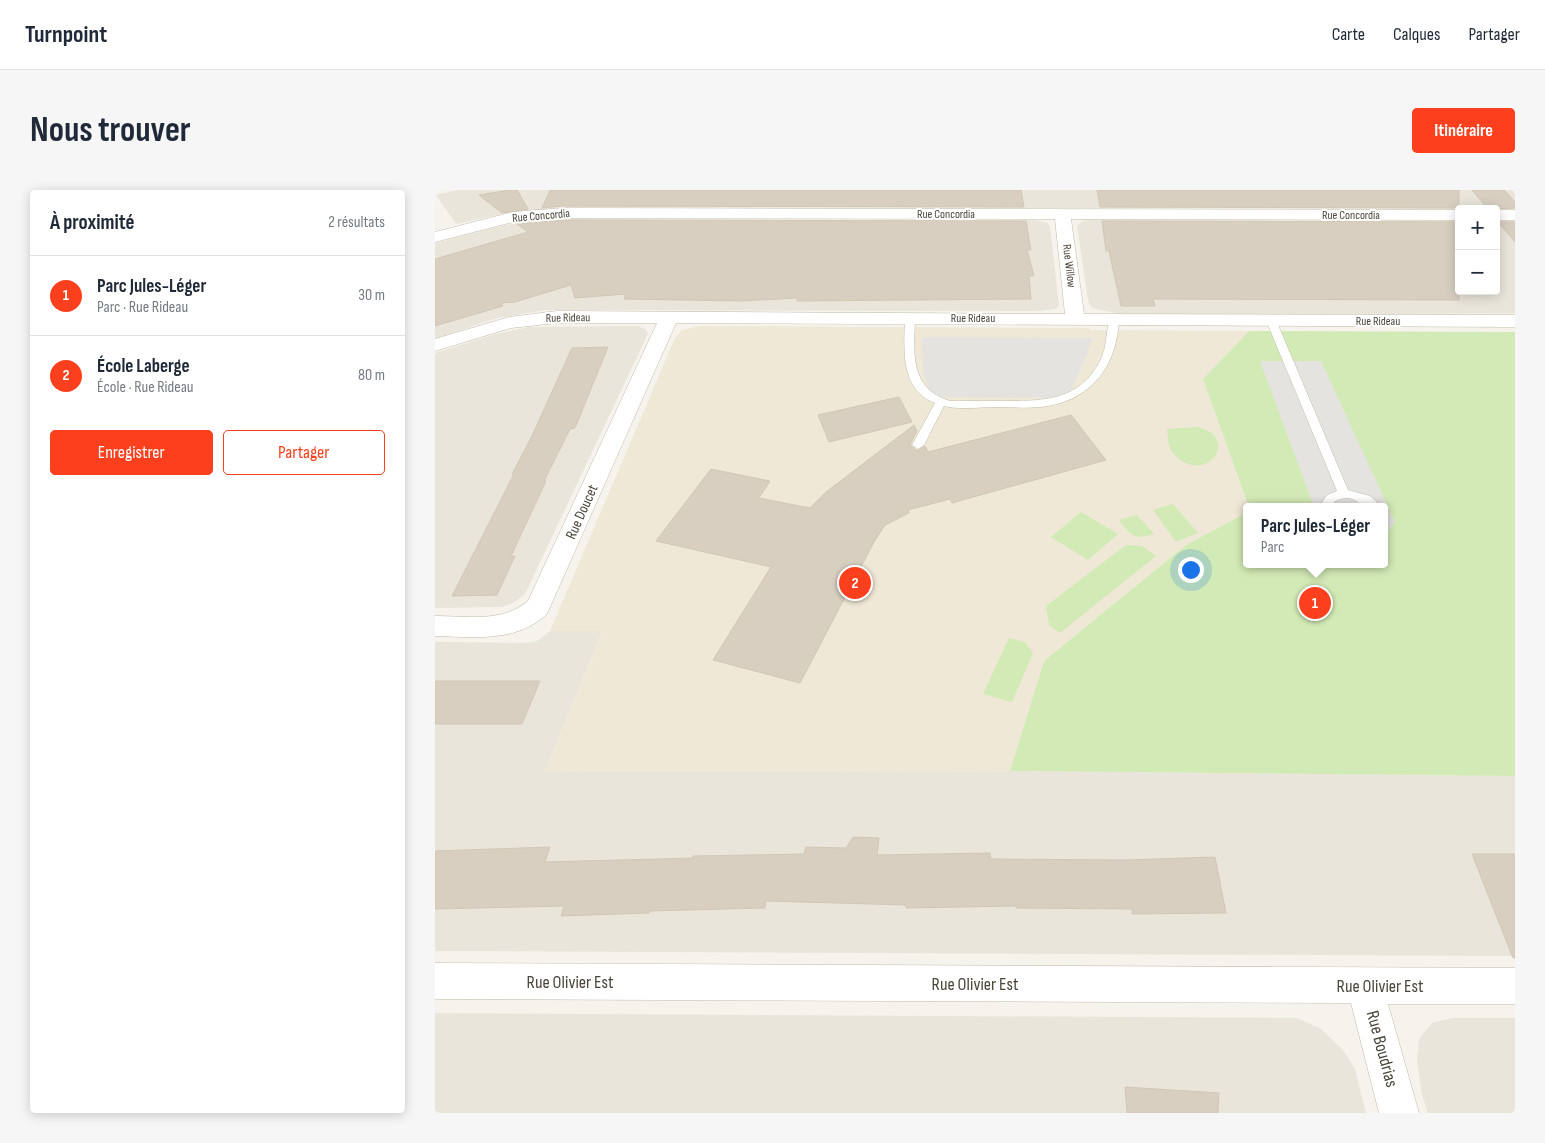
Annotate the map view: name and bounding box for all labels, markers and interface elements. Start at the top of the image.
text: Turnpoint [25,20,107,49]
text: Carte [1332,24,1365,45]
text: Calques [1393,24,1440,45]
text: Partager [1468,24,1520,45]
button: Itinéraire [1412,108,1515,153]
text: Nous trouver [30,109,191,152]
map controls [1455,205,1500,295]
button: + [1455,205,1500,250]
street label: Rue Concordia [511,206,571,226]
street label: Rue Concordia [917,207,975,222]
street label: Rue Concordia [1322,208,1380,223]
text: À proximité [50,210,135,235]
text: 2 résultats [328,213,385,232]
street label: Rue Willow [1059,244,1079,289]
button: − [1455,250,1500,295]
text: Parc Jules-Léger [97,275,206,298]
text: 1 [63,286,69,305]
text: 30 m [358,286,385,305]
text: Parc · Rue Rideau [97,298,188,317]
street label: Rue Rideau [546,310,590,326]
street label: Rue Rideau [951,311,995,326]
street label: Rue Rideau [1356,314,1400,329]
text: École Laberge [97,355,190,378]
text: 2 [62,366,70,385]
text: 80 m [358,366,385,385]
text: École · Rue Rideau [97,378,194,397]
button: Enregistrer [50,430,213,475]
button: Partager [223,430,385,475]
street label: Rue Doucet [562,481,603,542]
popup [1243,503,1388,568]
text: Parc Jules-Léger [1261,515,1370,538]
text: Parc [1261,538,1284,557]
your location [1178,557,1204,583]
pin: 2 [839,564,871,602]
pin: 1 [1299,584,1331,622]
street label: Rue Olivier Est [527,972,614,993]
street label: Rue Olivier Est [932,974,1019,995]
street label: Rue Olivier Est [1337,976,1424,997]
street label: Rue Boudrias [1362,1008,1402,1090]

